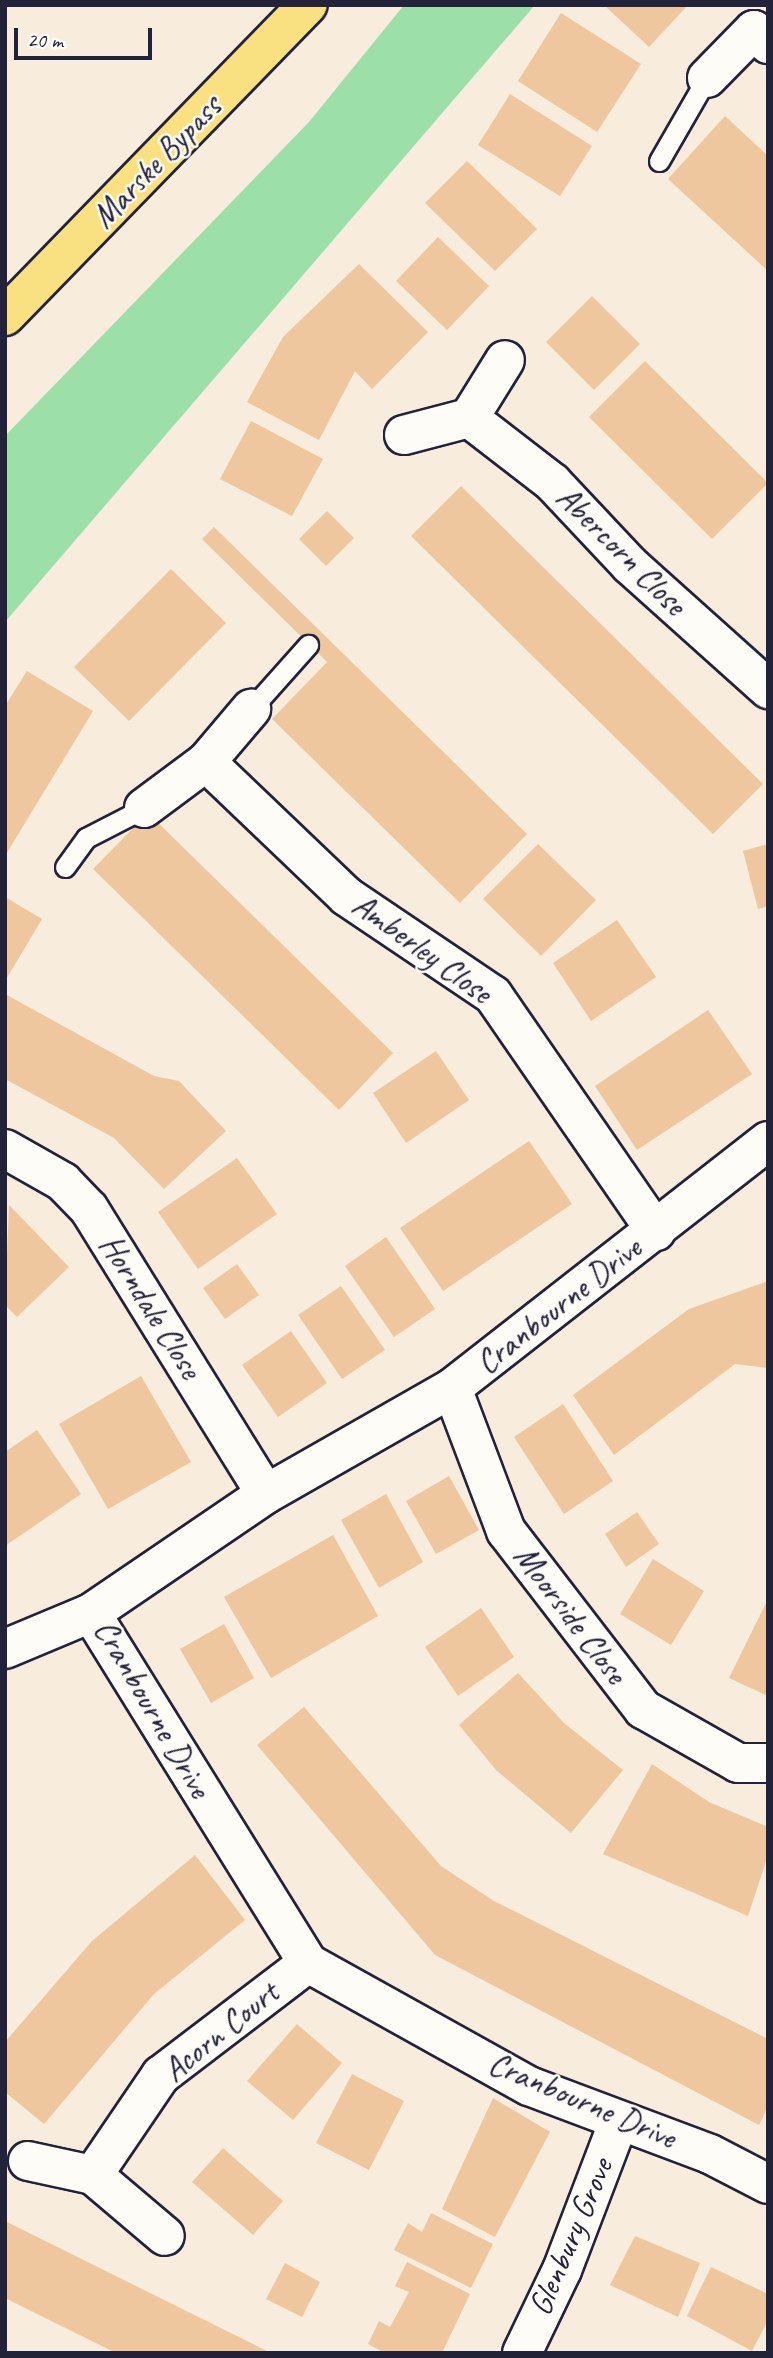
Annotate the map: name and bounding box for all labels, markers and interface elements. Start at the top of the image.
scale bar [18,14,156,58]
text: 20 m [27,27,63,53]
street label: Marske Bypass [84,87,230,237]
street label: Abercorn Close [548,478,694,624]
street label: Amberley Close [345,885,499,1013]
street label: Horndale Close [90,1228,210,1386]
street label: Cranbourne Drive [468,1229,650,1383]
street label: Moorside Close [505,1538,635,1692]
street label: Cranbourne Drive [85,1613,219,1805]
street label: Acorn Court [155,1974,287,2090]
street label: Cranbourne Drive [482,2044,682,2158]
street label: Glenbury Grove [520,2153,622,2321]

